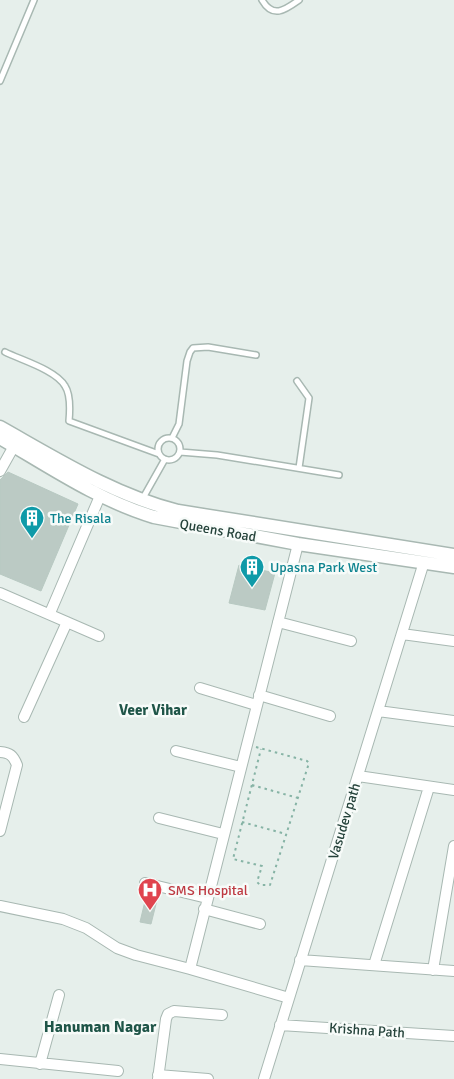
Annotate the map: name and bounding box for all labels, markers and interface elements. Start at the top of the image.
building icon: The Risala [19,505,45,539]
place label: The Risala [50,510,111,527]
street label: Queens Road [178,515,258,546]
building icon: Upasna Park West [239,554,265,588]
place label: Upasna Park West [270,559,377,576]
district label: Veer Vihar [119,701,187,719]
street label: Vasudev path [325,781,364,861]
hospital icon: SMS Hospital [137,877,163,911]
place label: SMS Hospital [168,882,248,899]
district label: Hanuman Nagar [44,1017,157,1037]
street label: Krishna Path [328,1019,406,1042]

